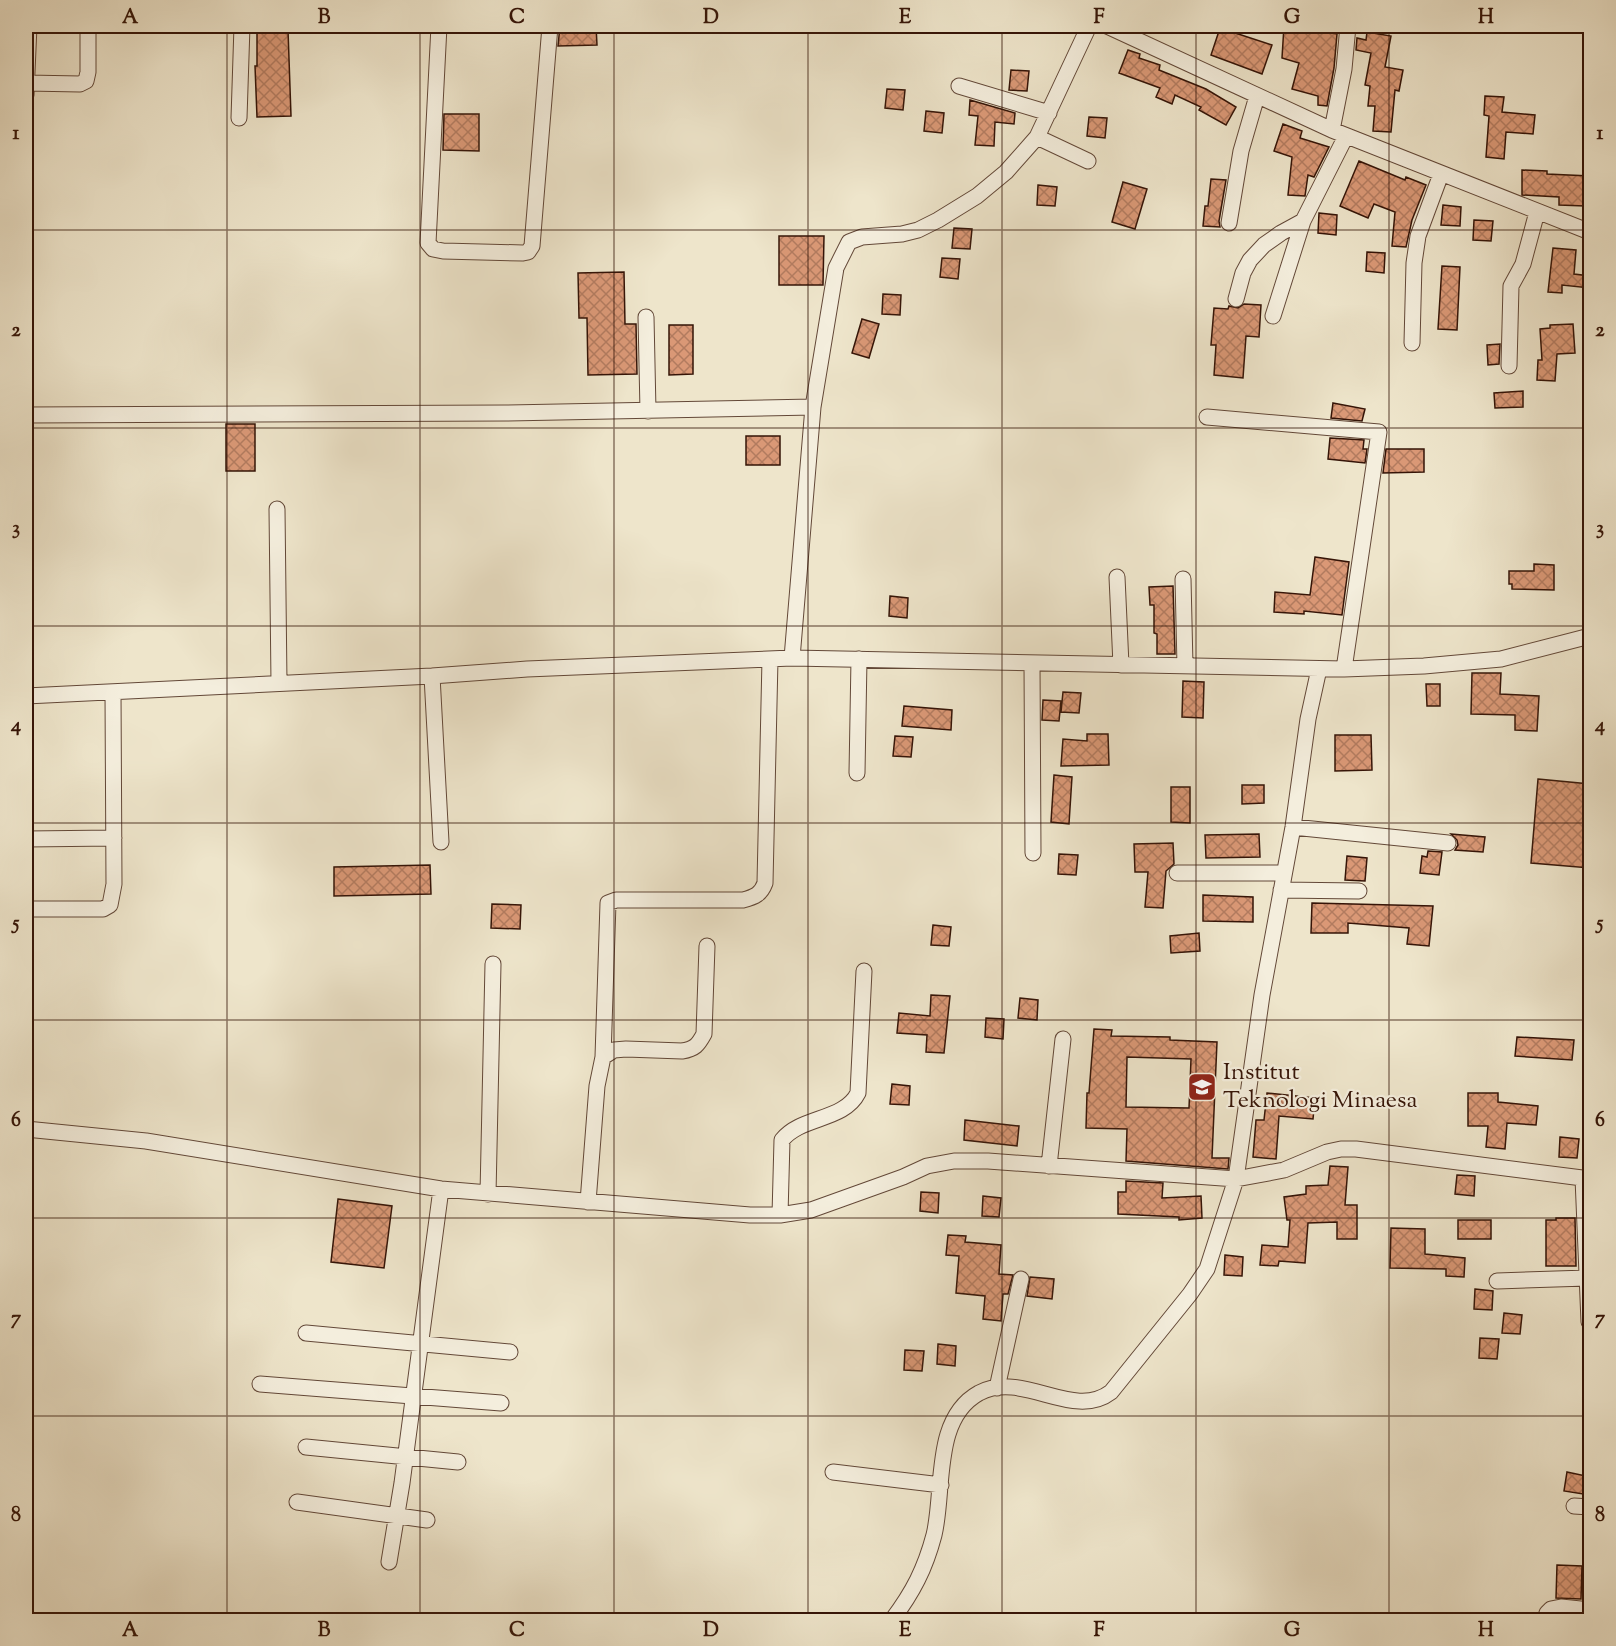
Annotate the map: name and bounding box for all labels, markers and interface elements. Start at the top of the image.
text: A [122,4,139,33]
text: B [318,4,331,33]
text: C [509,4,525,33]
text: D [703,4,719,33]
text: E [899,4,912,33]
text: F [1093,4,1105,33]
text: G [1284,4,1301,33]
text: H [1478,4,1494,33]
text: 1 [13,120,20,149]
text: 1 [1597,120,1604,149]
text: 2 [11,317,21,346]
text: 2 [1595,317,1605,346]
text: 3 [12,515,20,544]
text: 3 [1596,515,1604,544]
text: 4 [10,712,21,741]
text: 4 [1594,712,1605,741]
text: 5 [11,910,20,939]
text: 5 [1595,910,1604,939]
place label: Institut Teknologi Minaesa [1223,1056,1418,1118]
school or university icon: Institut Teknologi Minaesa [1186,1071,1218,1103]
text: 6 [11,1107,21,1136]
text: 6 [1595,1107,1605,1136]
text: 7 [11,1305,22,1334]
text: 7 [1595,1305,1606,1334]
text: 8 [11,1502,21,1531]
text: 8 [1595,1502,1605,1531]
text: A [122,1617,139,1646]
text: B [318,1617,331,1646]
text: C [509,1617,525,1646]
text: D [703,1617,719,1646]
text: E [899,1617,912,1646]
text: F [1093,1617,1105,1646]
text: G [1284,1617,1301,1646]
text: H [1478,1617,1494,1646]

